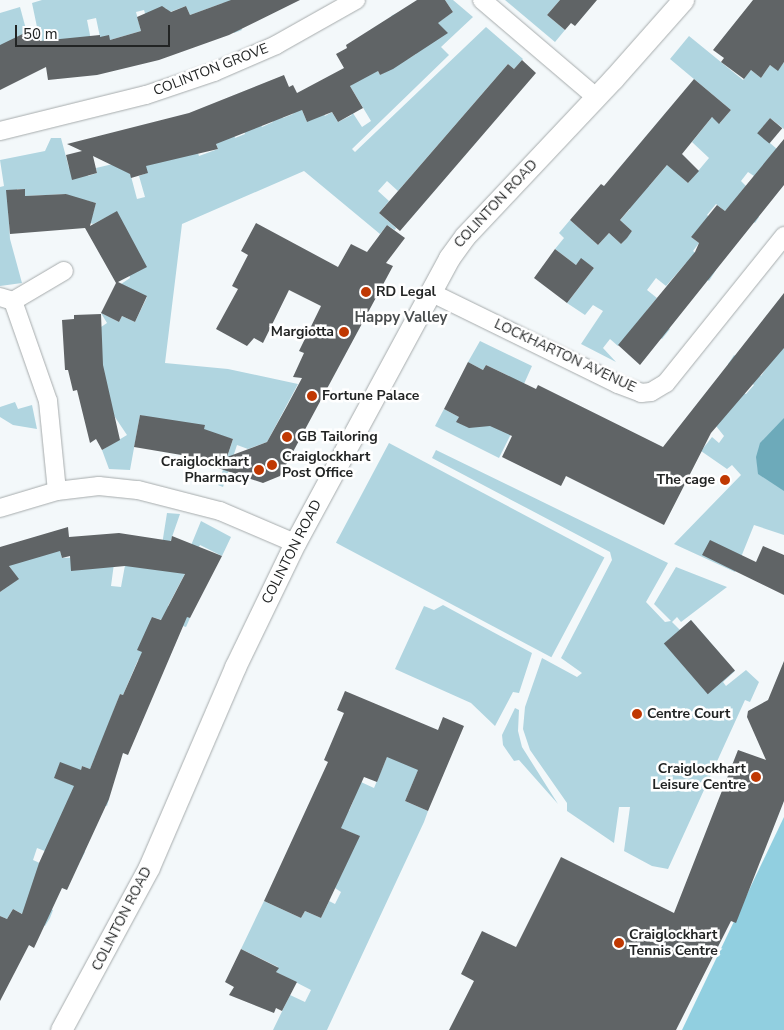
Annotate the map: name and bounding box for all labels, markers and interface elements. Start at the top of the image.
scale bar [18,15,172,47]
text: 50 m [23,24,58,44]
street label: COLINTON GROVE [151,40,271,100]
street label: COLINTON ROAD [451,156,541,252]
place label: RD Legal [376,284,436,300]
marker: RD Legal [360,286,372,298]
district label: Happy Valley [355,309,447,327]
street label: LOCKHARTON AVENUE [491,316,639,396]
place label: Margiotta [271,324,334,340]
marker: Margiotta [338,326,350,338]
place label: Fortune Palace [322,388,419,404]
marker: Fortune Palace [306,390,318,402]
place label: GB Tailoring [297,429,378,445]
marker: GB Tailoring [281,431,293,443]
place label: Craiglockhart Post Office [282,449,370,482]
place label: Craiglockhart Pharmacy [161,454,249,487]
marker: Craiglockhart Post Office [266,459,278,471]
marker: Craiglockhart Pharmacy [253,464,265,476]
place label: The cage [656,472,715,488]
marker: The cage [719,474,731,486]
street label: COLINTON ROAD [259,497,325,607]
place label: Centre Court [647,706,730,722]
marker: Centre Court [631,708,643,720]
place label: Craiglockhart Leisure Centre [652,761,746,794]
marker: Craiglockhart Leisure Centre [750,771,762,783]
street label: COLINTON ROAD [89,864,155,974]
place label: Craiglockhart Tennis Centre [629,927,718,960]
marker: Craiglockhart Tennis Centre [613,937,625,949]

